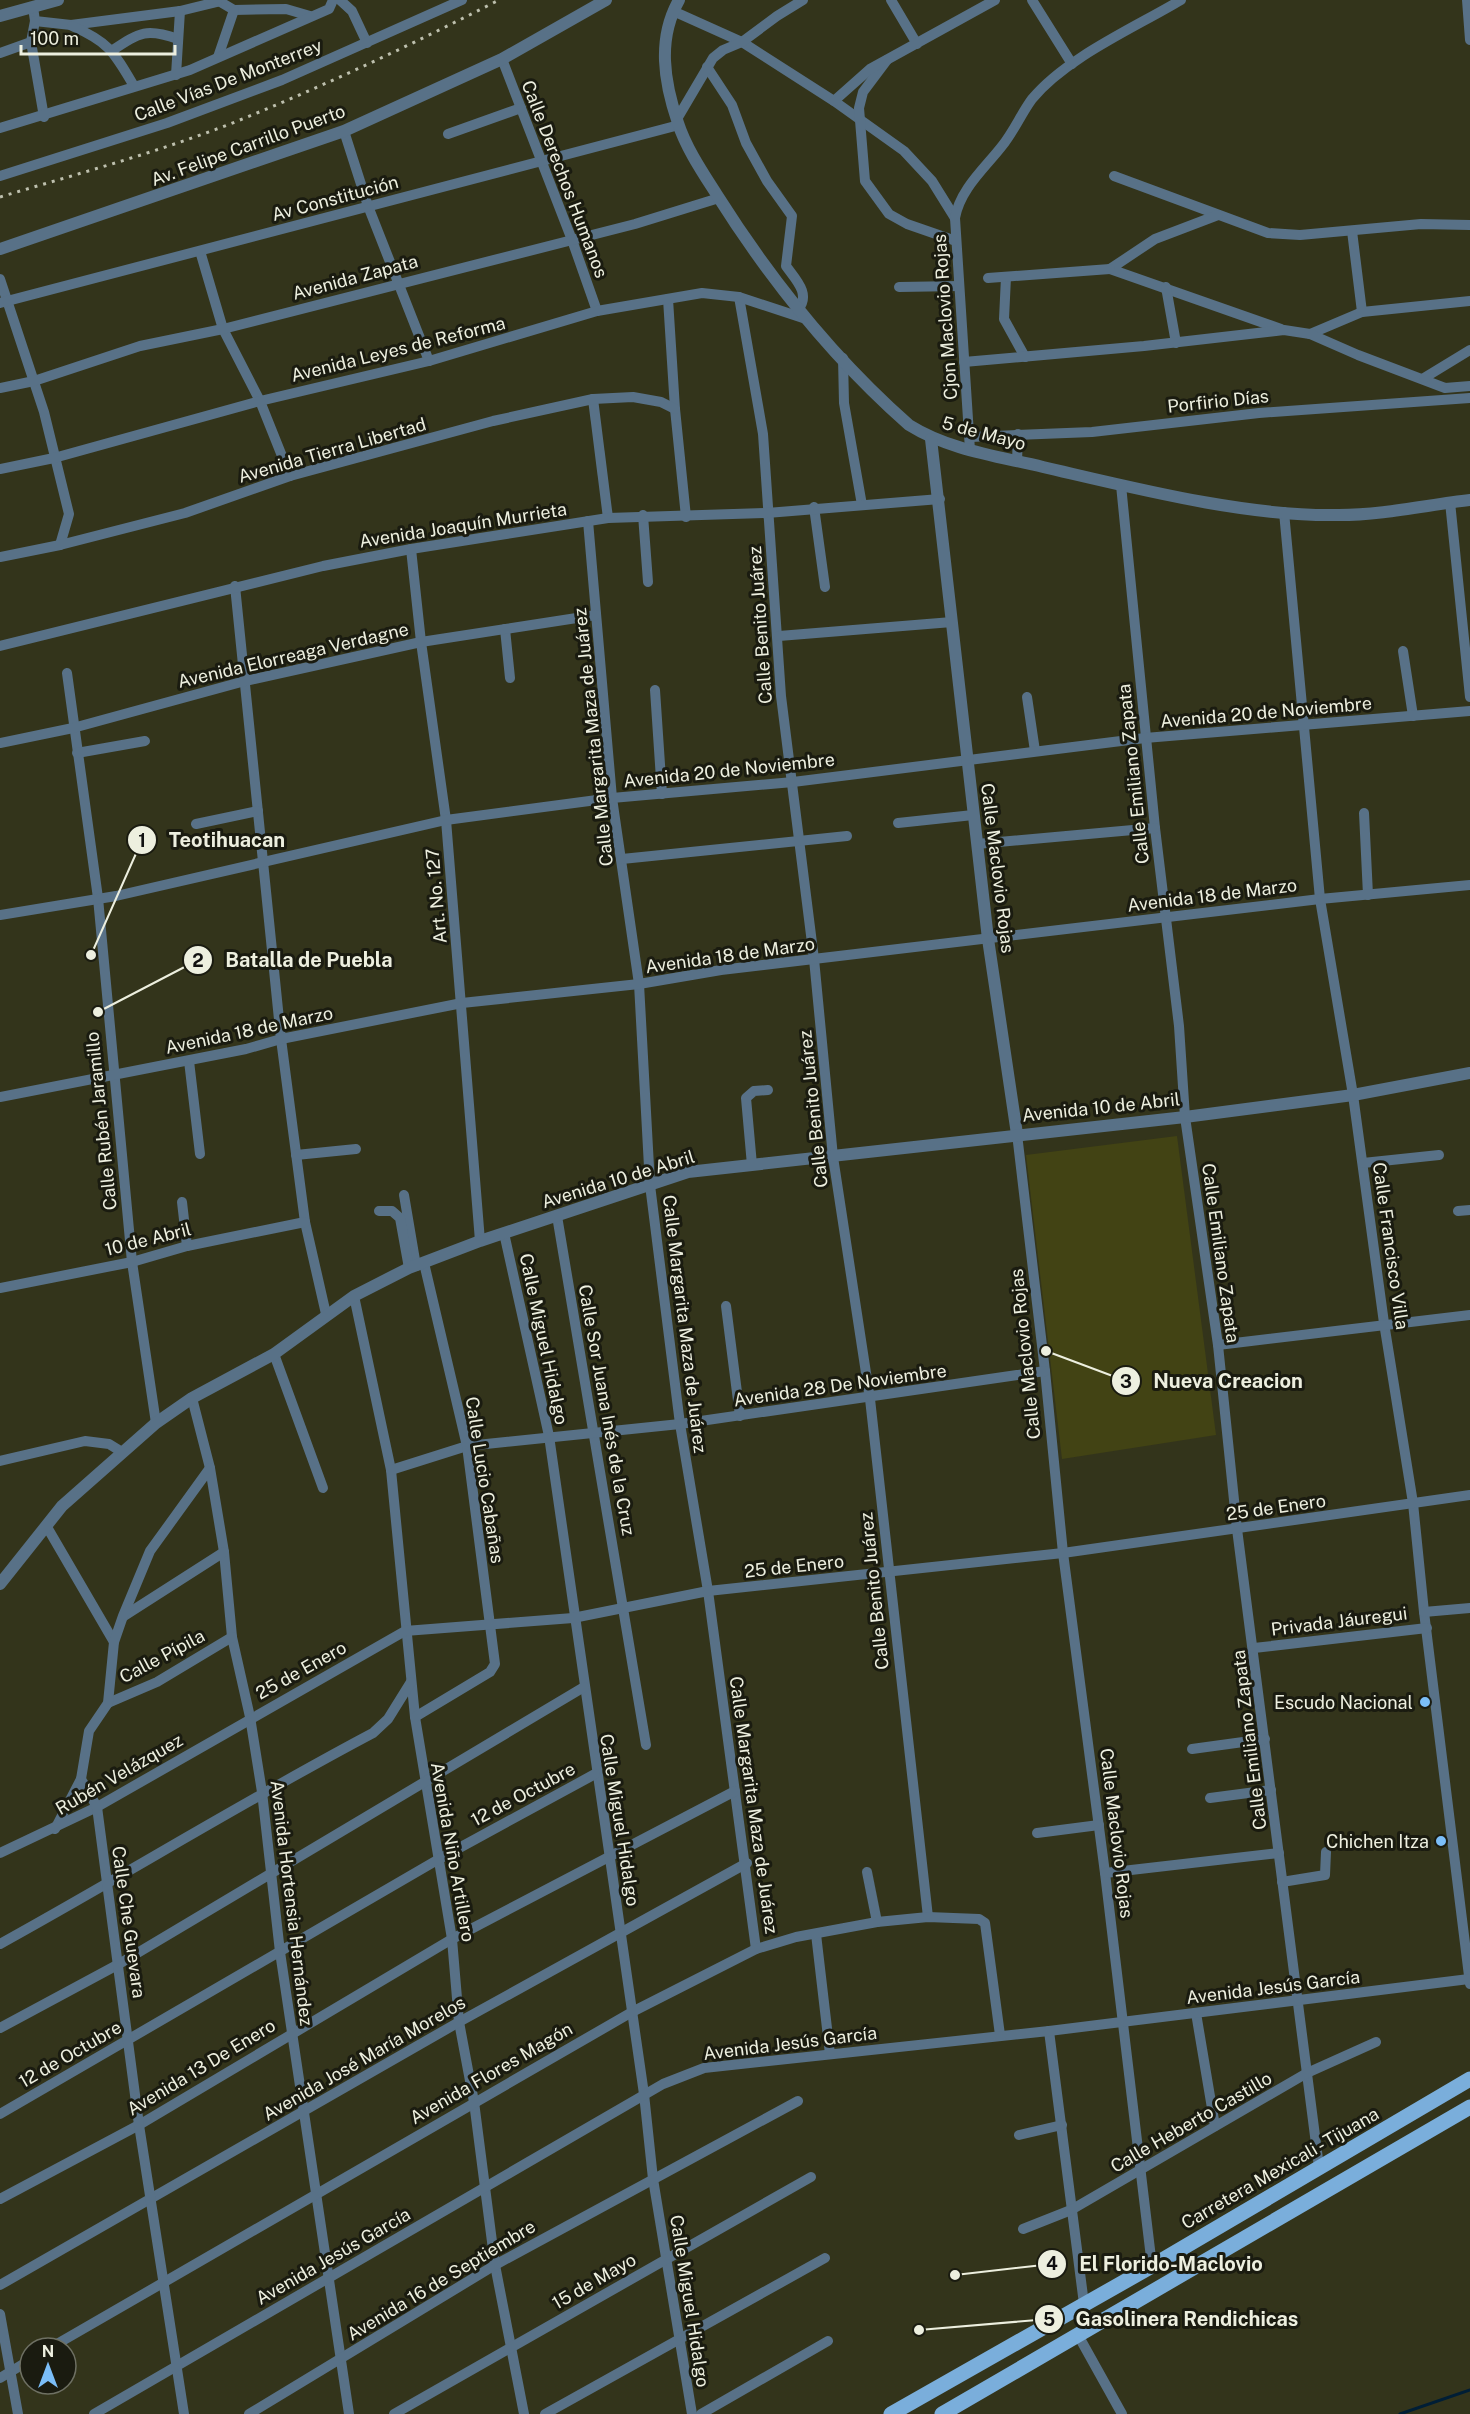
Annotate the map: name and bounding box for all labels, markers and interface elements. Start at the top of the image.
scale bar [21,18,176,56]
text: 100 m [30,28,79,49]
street label: Calle Vías De Monterrey [131,34,325,126]
street label: Calle Derechos Humanos [518,77,612,281]
street label: Av. Felipe Carrillo Puerto [148,100,348,190]
street label: Av Constitución [269,171,401,225]
street label: Cjon Maclovio Rojas [929,233,961,401]
street label: Avenida Zapata [290,250,420,304]
street label: Avenida Leyes de Reforma [289,312,507,386]
street label: Porfirio Días [1166,385,1270,417]
street label: 5 de Mayo [940,412,1028,454]
street label: Avenida Tierra Libertad [236,413,428,487]
street label: Avenida Joaquín Murrieta [358,498,568,552]
street label: Calle Benito Juárez [744,545,776,705]
street label: Calle Margarita Maza de Juárez [569,607,617,867]
street label: Avenida Elorreaga Verdagne [175,618,411,692]
street label: Calle Emiliano Zapata [1113,683,1153,865]
street label: Avenida 20 de Noviembre [1159,692,1373,732]
street label: Avenida 20 de Noviembre [622,748,836,792]
street label: Calle Maclovio Rojas [977,782,1019,954]
callout: Teotihuacan [127,821,297,859]
text: Teotihuacan [169,828,285,852]
text: 1 [138,830,146,851]
street label: Art. No. 127 [421,847,451,945]
street label: Avenida 18 de Marzo [1126,874,1298,916]
street label: Avenida 18 de Marzo [644,933,816,977]
callout: Batalla de Puebla [183,941,405,979]
text: Batalla de Puebla [225,948,393,972]
text: 2 [192,950,204,971]
street label: Avenida 18 de Marzo [163,1002,335,1058]
street label: Calle Benito Juárez [794,1029,832,1189]
street label: Calle Rubén Jaramillo [81,1031,121,1211]
street label: Avenida 10 de Abril [1021,1088,1181,1126]
street label: Avenida 10 de Abril [539,1146,697,1212]
street label: Calle Francisco Villa [1369,1161,1413,1331]
street label: Calle Emiliano Zapata [1198,1162,1244,1344]
street label: Calle Margarita Maza de Juárez [659,1194,711,1454]
street label: 10 de Abril [103,1218,193,1260]
street label: Calle Miguel Hidalgo [516,1252,572,1426]
street label: Calle Maclovio Rojas [1006,1268,1044,1440]
street label: Calle Sor Juana Inés de la Cruz [575,1283,639,1537]
street label: Avenida 28 De Noviembre [732,1360,948,1410]
callout: Nueva Creacion [1111,1362,1315,1400]
text: Nueva Creacion [1153,1369,1303,1393]
text: 3 [1120,1371,1132,1392]
street label: Calle Lucio Cabañas [461,1395,509,1565]
street label: 25 de Enero [1225,1490,1327,1524]
street label: Calle Benito Juárez [855,1511,893,1671]
street label: 25 de Enero [743,1550,845,1582]
street label: Privada Jáuregui [1270,1602,1408,1640]
street label: Calle Pípila [116,1625,208,1687]
street label: 25 de Enero [252,1637,350,1703]
street label: Calle Emiliano Zapata [1228,1649,1270,1831]
street label: Calle Margarita Maza de Juárez [726,1675,782,1935]
place label: Escudo Nacional [1274,1692,1413,1713]
marker: Escudo Nacional [1418,1695,1432,1709]
street label: Rubén Velázquez [52,1729,186,1819]
street label: Calle Miguel Hidalgo [596,1732,644,1908]
street label: Calle Maclovio Rojas [1096,1747,1138,1919]
street label: 12 de Octubre [467,1758,579,1830]
street label: Avenida Niño Artillero [427,1760,479,1944]
street label: Avenida Hortensia Hernández [267,1779,317,2027]
place label: Chichen Itza [1326,1831,1429,1852]
marker: Chichen Itza [1434,1834,1448,1848]
street label: Calle Che Guevara [108,1845,150,1999]
street label: Avenida Jesús García [1185,1966,1361,2008]
street label: Avenida José María Morelos [259,1991,469,2125]
street label: Avenida 13 De Enero [123,2014,279,2120]
street label: 12 de Octubre [15,2016,125,2092]
street label: Avenida Flores Magón [406,2018,576,2128]
street label: Avenida Jesús García [702,2022,878,2064]
street label: Calle Heberto Castillo [1107,2067,1275,2177]
street label: Carretera Mexicali - Tijuana [1178,2103,1382,2233]
street label: Avenida Jesús García [252,2203,414,2309]
street label: Calle Miguel Hidalgo [666,2213,714,2389]
street label: Avenida 16 de Septiembre [343,2215,539,2345]
callout: El Florido-Maclovio [1037,2245,1275,2283]
street label: 15 de Mayo [548,2249,640,2313]
text: El Florido-Maclovio [1079,2252,1263,2276]
text: 4 [1046,2253,1058,2274]
callout: Gasolinera Rendichicas [1034,2300,1311,2338]
text: Gasolinera Rendichicas [1076,2307,1298,2331]
text: 5 [1043,2309,1055,2330]
north arrow [18,2336,78,2396]
text: N [42,2342,54,2361]

